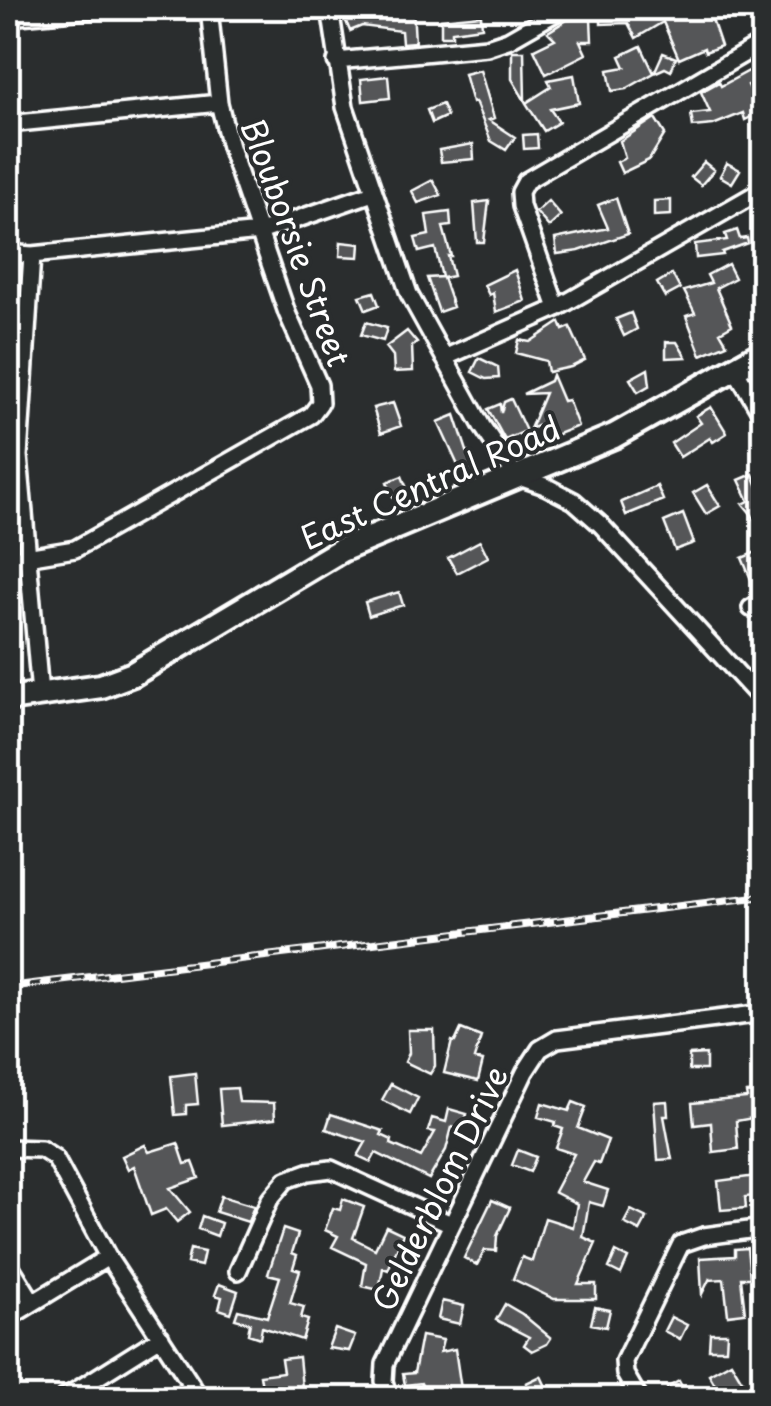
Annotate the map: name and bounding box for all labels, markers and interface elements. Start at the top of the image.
street label: Blouborsie Street [230,111,364,373]
street label: East Central Road [293,403,567,561]
street label: Gelderblom Drive [359,1057,519,1319]

